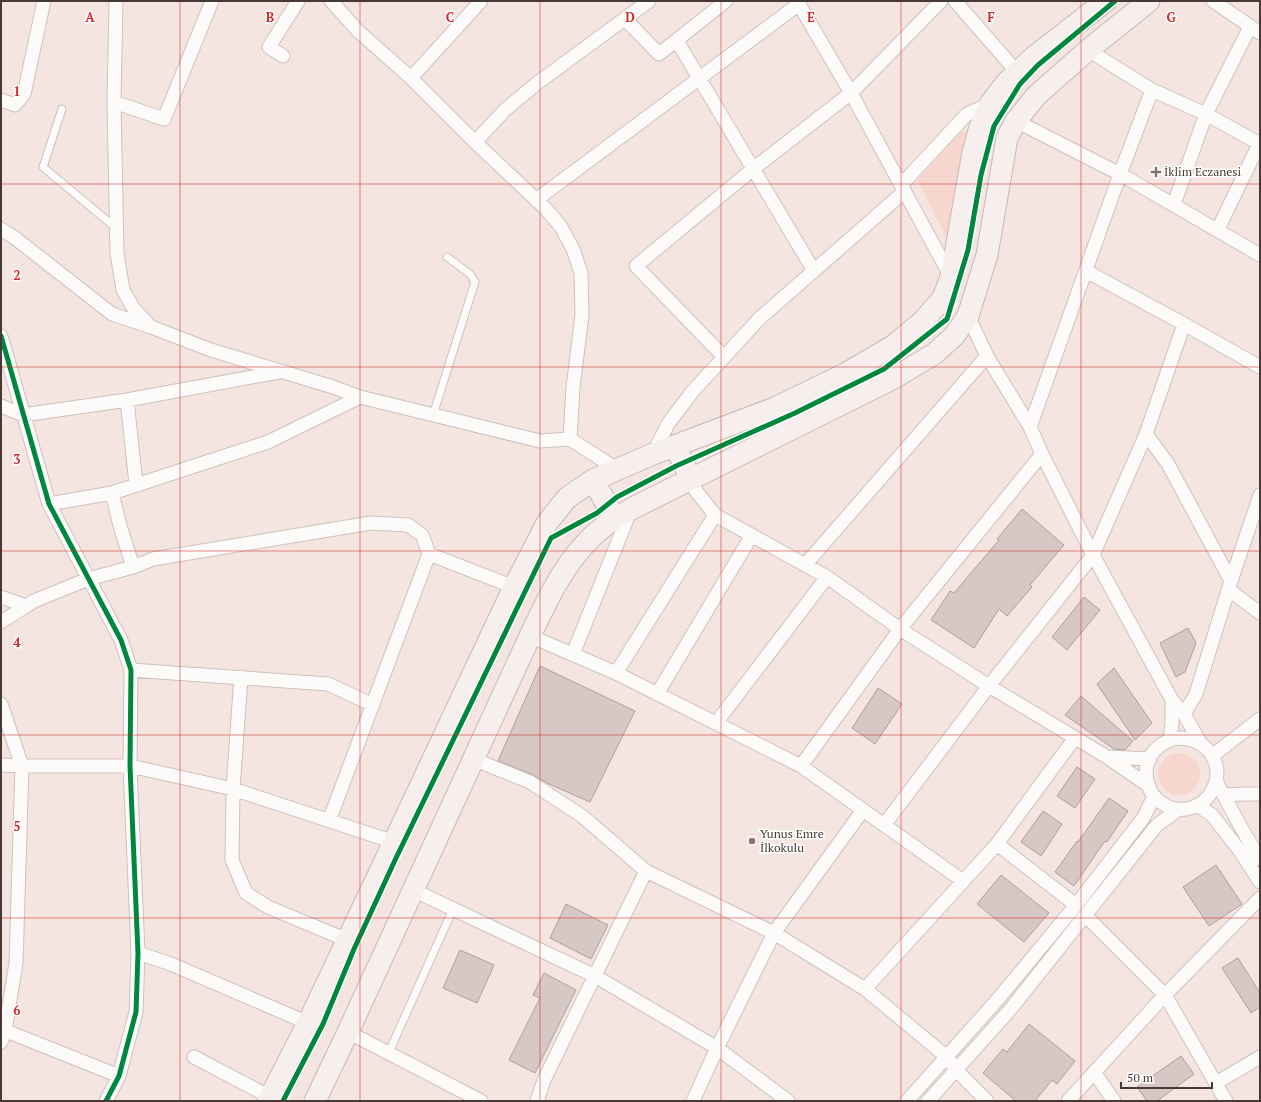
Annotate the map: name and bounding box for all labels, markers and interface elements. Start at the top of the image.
text: A [85,8,95,26]
text: B [266,8,274,26]
text: C [446,8,454,26]
text: D [625,8,635,26]
text: E [807,8,815,26]
text: F [987,8,995,26]
text: G [1166,8,1176,26]
text: 1 [13,82,21,100]
place label: İklim Eczanesi [1164,164,1242,179]
marker: İklim Eczanesi [1151,167,1161,177]
text: 2 [13,266,21,284]
text: 3 [13,450,21,468]
text: 4 [13,633,21,651]
text: 5 [13,817,21,835]
place label: Yunus Emre İlkokulu [760,826,824,855]
marker: Yunus Emre İlkokulu [747,836,757,846]
text: 6 [13,1001,21,1019]
scale bar [1121,1064,1212,1090]
text: 50 m [1127,1070,1154,1085]

